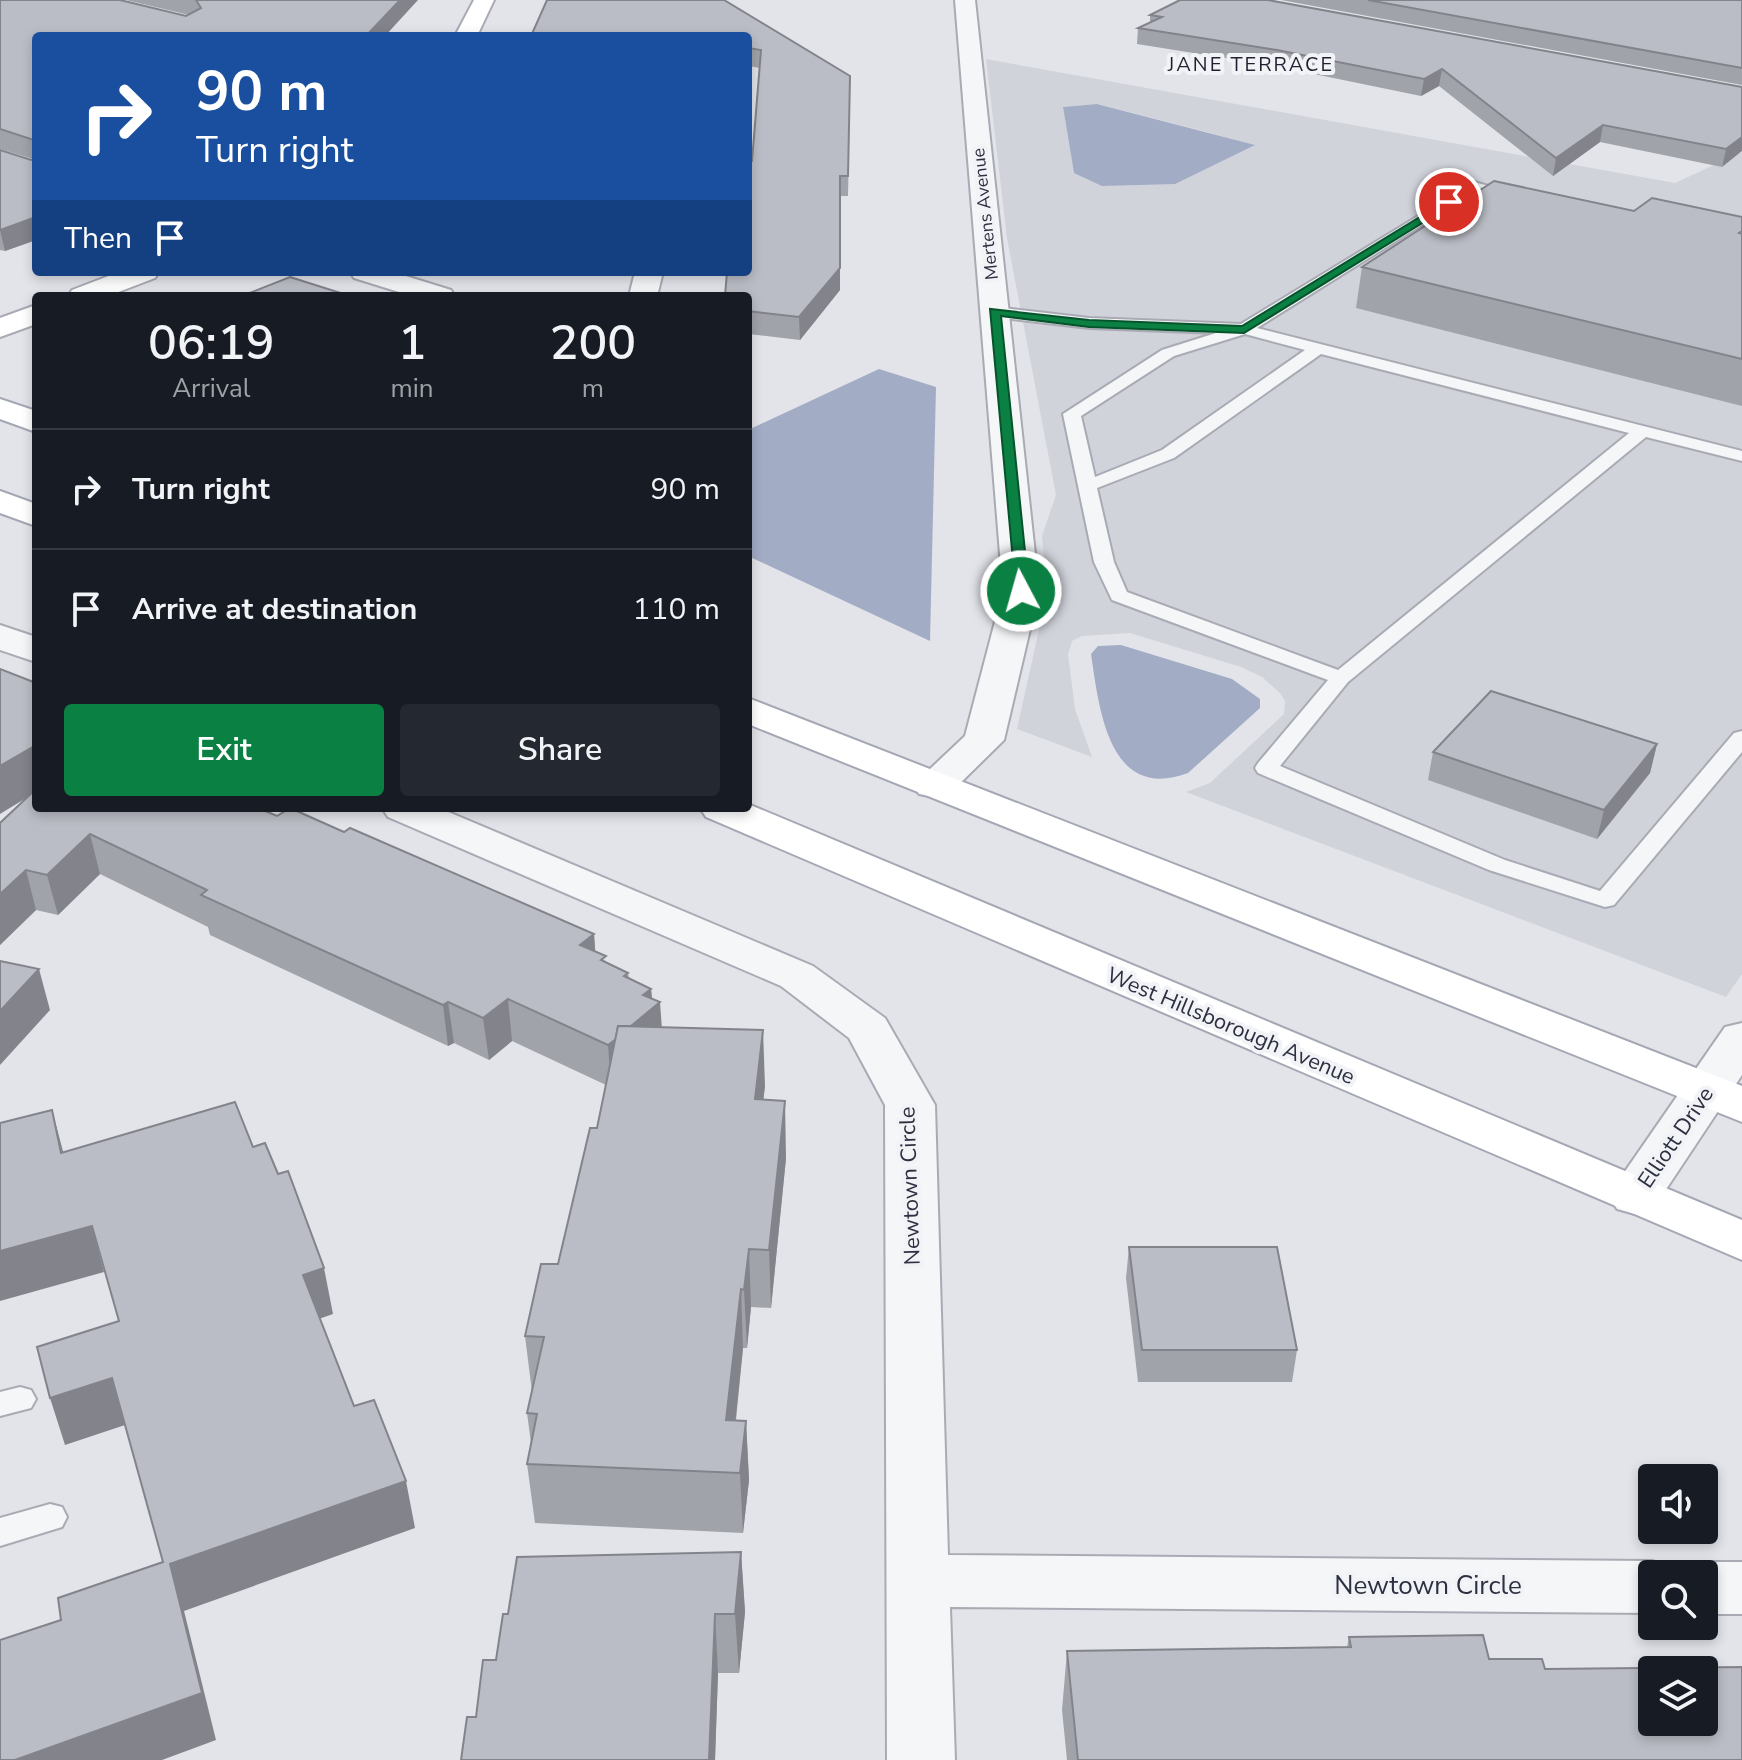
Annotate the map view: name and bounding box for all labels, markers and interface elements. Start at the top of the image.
district label: JANE TERRACE [1167,51,1334,78]
text: 90 m [196,53,327,130]
icon: right [64,64,168,168]
text: Turn right [196,126,353,175]
street label: Mertens Avenue [966,147,1004,281]
pin [1415,168,1483,236]
icon: arrive [1427,180,1471,224]
icon: arrive [148,216,192,260]
text: Then [64,218,132,259]
text: 06:19 [148,310,275,376]
text: 1 [398,310,426,376]
text: 200 [550,310,636,376]
text: Arrival [172,371,250,406]
text: min [391,371,434,406]
text: m [582,371,604,406]
icon: right [64,467,108,511]
text: Turn right [132,469,270,510]
text: 90 m [651,469,720,510]
position arrow [979,549,1063,633]
icon: arrive [64,587,108,631]
text: Arrive at destination [132,589,417,630]
text: 110 m [633,589,720,630]
button: Exit [64,704,384,796]
button: Share [400,704,720,796]
street label: West Hillsborough Avenue [1102,960,1359,1092]
street label: Elliott Drive [1631,1081,1721,1194]
street label: Newtown Circle [892,1106,928,1266]
map controls [1638,1464,1718,1736]
button: sound [1638,1464,1718,1544]
button: search [1638,1560,1718,1640]
street label: Newtown Circle [1334,1568,1522,1603]
button: layers [1638,1656,1718,1736]

